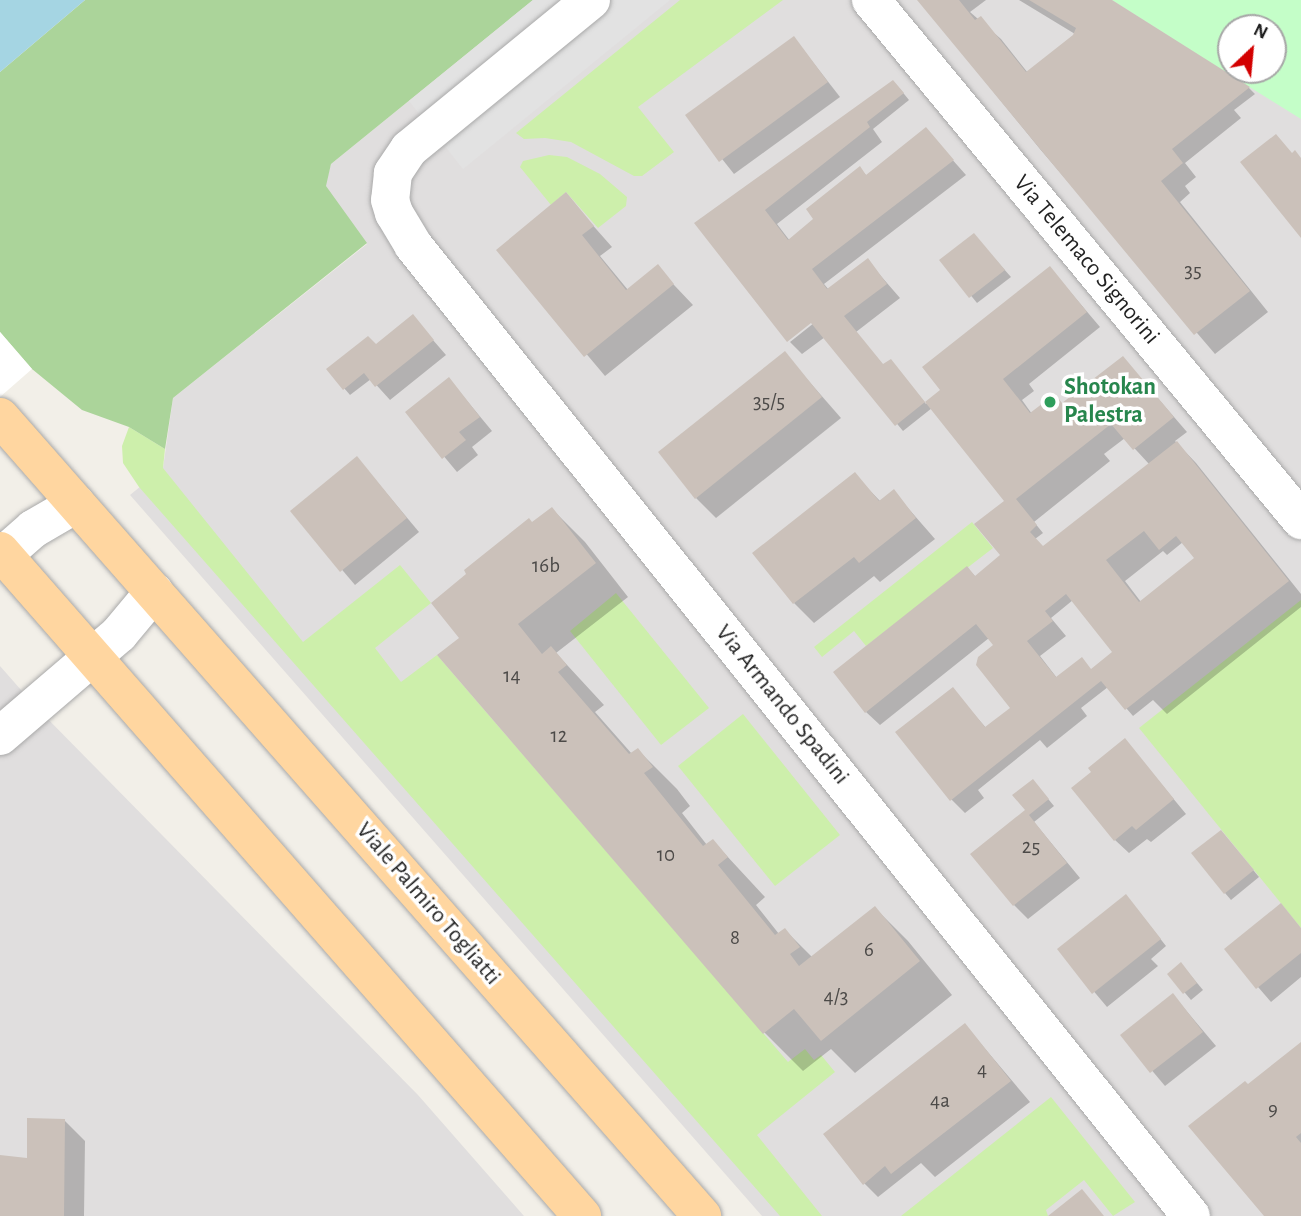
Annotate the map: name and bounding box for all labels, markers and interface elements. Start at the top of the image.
north arrow [1217,14,1287,84]
text: N [1250,20,1271,43]
street label: Via Telemaco Signorini [1007,169,1165,351]
house number: 35 [1184,258,1202,284]
place label: Shotokan Palestra [1064,374,1156,430]
house number: 35/5 [753,389,785,415]
marker: Shotokan Palestra [1042,394,1058,410]
house number: 16b [532,553,560,579]
street label: Via Armando Spadini [709,619,855,791]
house number: 14 [503,663,521,689]
house number: 12 [551,723,567,749]
street label: Viale Palmiro Togliatti [349,817,507,991]
house number: 25 [1022,834,1040,860]
house number: 10 [657,842,675,868]
house number: 8 [730,925,740,951]
house number: 6 [864,937,874,963]
house number: 4/3 [824,984,848,1010]
house number: 4 [977,1057,987,1083]
house number: 4a [930,1088,950,1114]
house number: 9 [1268,1096,1278,1122]

